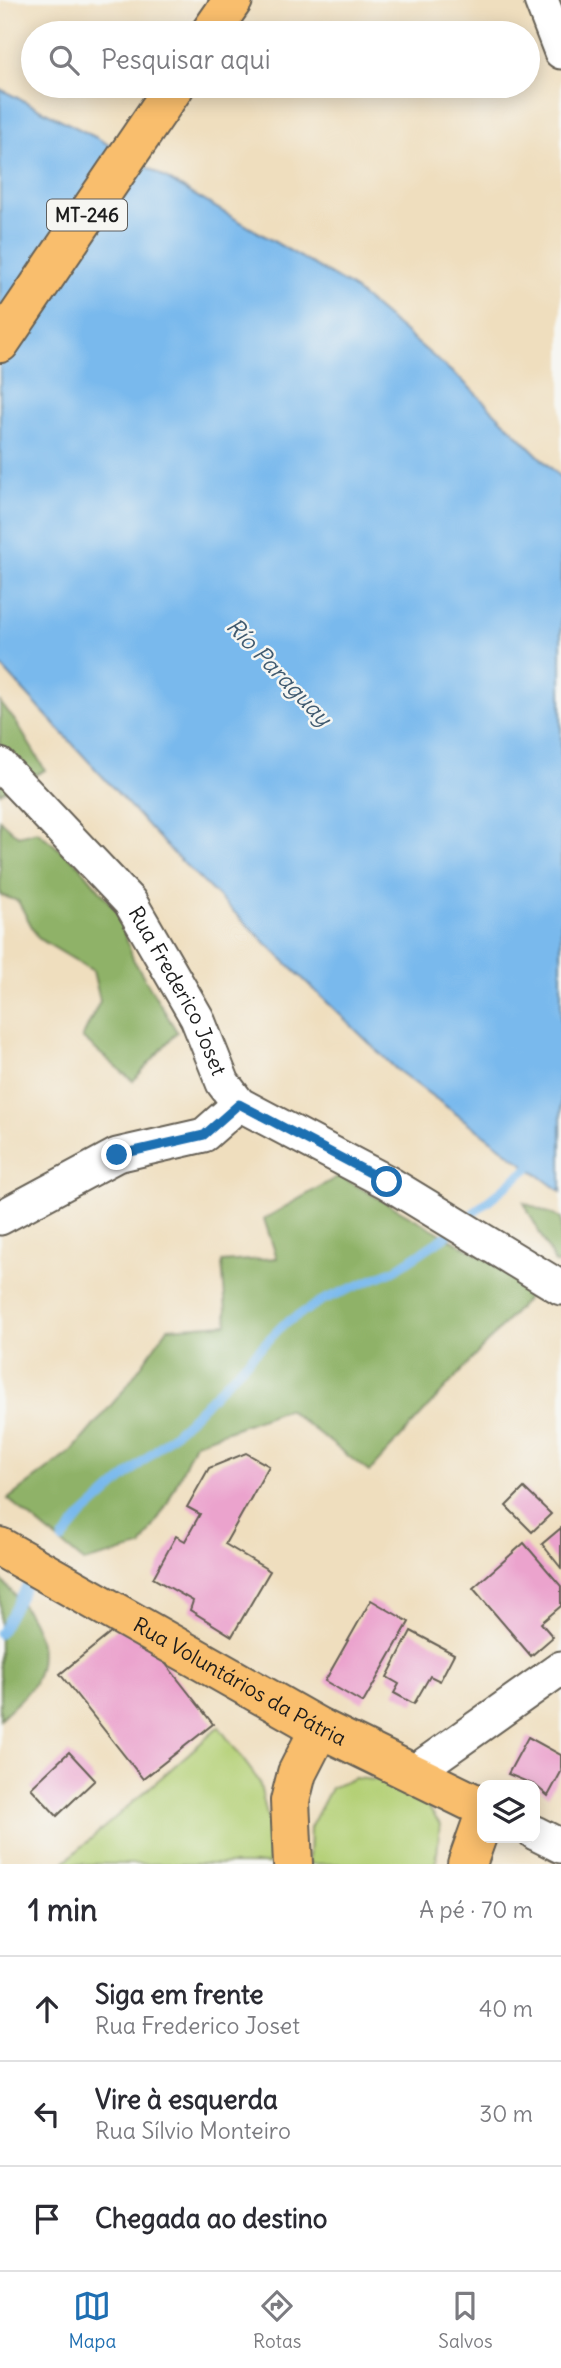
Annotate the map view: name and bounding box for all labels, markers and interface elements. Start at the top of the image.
search box [21,21,540,98]
icon: search [45,41,83,79]
text: Pesquisar aqui [101,43,270,76]
road number: MT-246 [47,200,127,230]
water label: Río Paraguay [221,612,339,733]
street label: Rua Frederico Joset [122,901,233,1079]
route end [101,1139,132,1170]
route start [371,1166,402,1197]
street label: Rua Voluntários da Pátria [128,1611,351,1752]
map controls [477,1780,540,1843]
button: layers [477,1780,540,1843]
text: 1 min [28,1891,97,1929]
text: A pé · 70 m [419,1895,533,1924]
text: Siga em frente [95,1978,263,2011]
icon: ahead [28,1990,66,2028]
text: 40 m [479,1994,533,2023]
text: Rua Frederico Joset [95,2011,300,2040]
text: Vire à esquerda [95,2083,278,2116]
icon: left [28,2095,66,2133]
text: 30 m [479,2099,533,2128]
text: Rua Sílvio Monteiro [95,2116,291,2145]
icon: arrive [28,2200,66,2238]
text: Chegada ao destino [95,2202,327,2235]
tab: Mapa [68,2287,116,2353]
tab: Rotas [253,2287,301,2353]
tab: Salvos [438,2287,493,2353]

